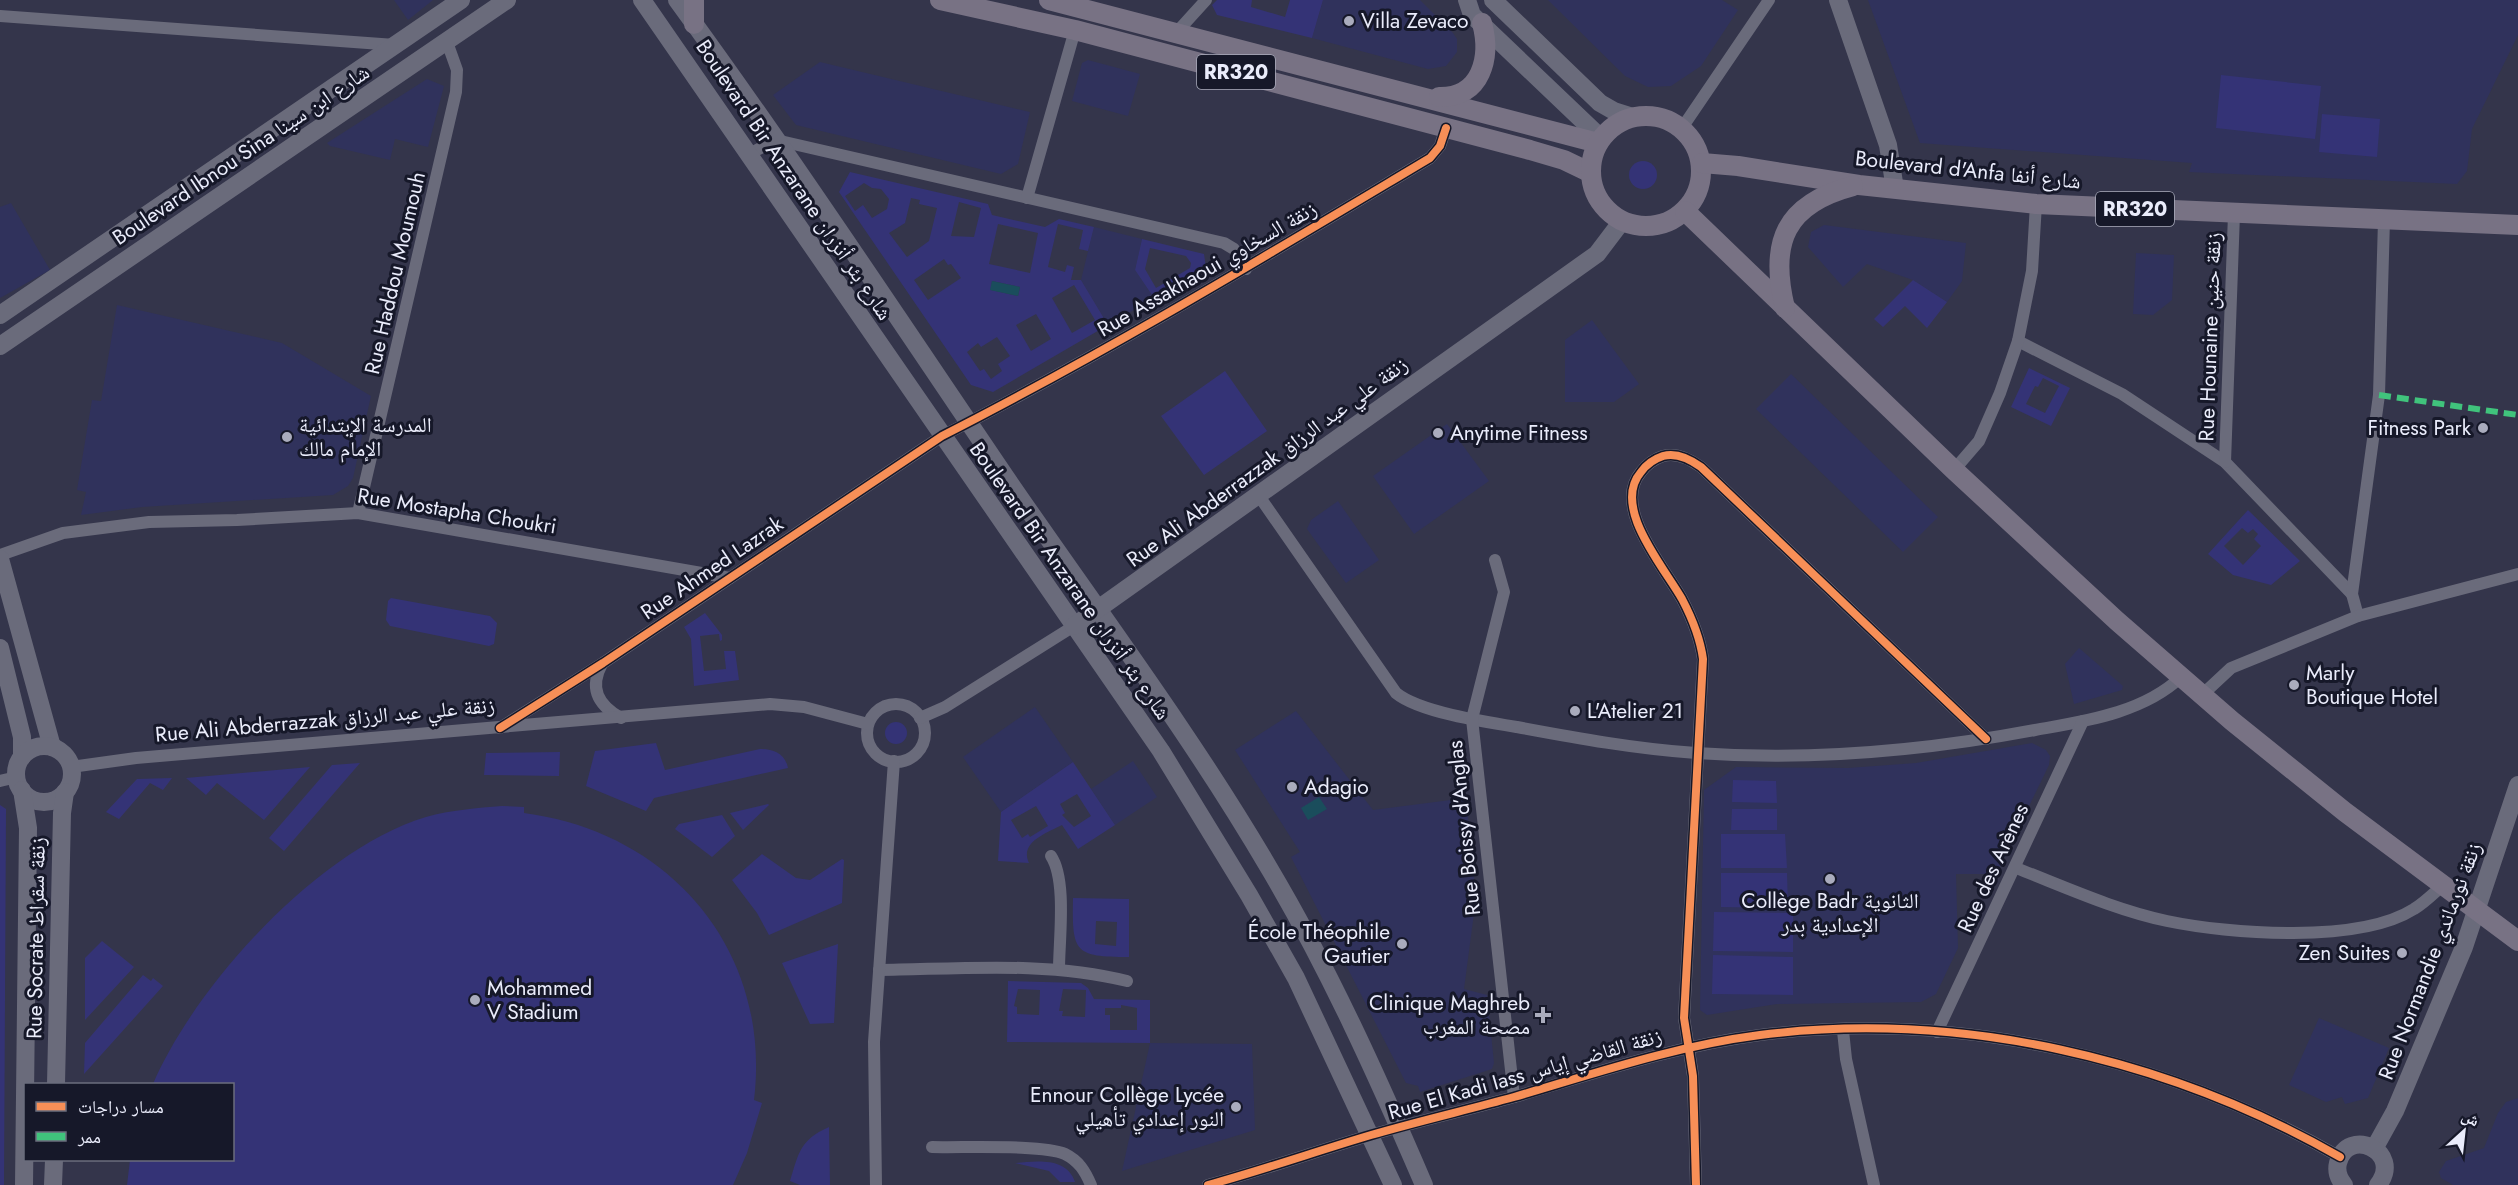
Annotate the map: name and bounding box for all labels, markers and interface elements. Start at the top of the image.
place label: Villa Zevaco [1361,6,1469,36]
marker: Villa Zevaco [1342,14,1356,28]
street label: Boulevard Bir Anzarane شارع بئر أنزران [689,34,899,326]
road number: RR320 [1197,55,1275,89]
street label: Boulevard Ibnou Sina شارع ابن سينا [107,58,375,252]
street label: Boulevard d'Anfa شارع أنفا [1854,143,2082,197]
street label: Rue Haddou Moumouh [357,169,433,377]
road number: RR320 [2096,192,2174,226]
street label: Rue Assakhaoui زنقة السخاوي [1092,194,1323,345]
street label: Rue Hounaine زنقة حنين [2191,232,2229,442]
street label: Rue Ali Abderrazzak زنقة علي عبد الرزاق [1120,350,1415,575]
place label: المدرسة الإبتدائية الإمام مالك [299,410,432,464]
place label: Fitness Park [2368,413,2472,443]
place label: Anytime Fitness [1450,418,1588,448]
marker: Fitness Park [2476,421,2490,435]
marker: Anytime Fitness [1431,426,1445,440]
marker: المدرسة الإبتدائية الإمام مالك [280,430,294,444]
street label: Boulevard Bir Anzarane شارع بئر أنزران [962,436,1178,726]
street label: Rue Mostapha Choukri [355,480,559,542]
street label: Rue Ahmed Lazrak [635,509,790,627]
place label: Marly Boutique Hotel [2306,658,2438,712]
marker: Marly Boutique Hotel [2287,678,2301,692]
street label: Rue Ali Abderrazzak زنقة علي عبد الرزاق [154,690,496,751]
place label: L'Atelier 21 [1587,696,1683,726]
marker: L'Atelier 21 [1568,704,1582,718]
street label: Rue Boissy d’Anglas [1440,739,1488,917]
place label: Adagio [1304,772,1369,802]
marker: Adagio [1285,780,1299,794]
street label: Rue des Arènes [1950,799,2036,937]
street label: Rue Socrate زنقة سقراط [19,837,53,1039]
street label: Rue Normandie زنقة نورماندي [2371,838,2490,1084]
marker: Collège Badr الثانوية الإعدادية بدر [1823,872,1837,886]
place label: Collège Badr الثانوية الإعدادية بدر [1741,886,1919,940]
place label: École Théophile Gautier [1248,917,1391,971]
marker: École Théophile Gautier [1395,937,1409,951]
place label: Zen Suites [2299,938,2390,968]
marker: Zen Suites [2395,946,2409,960]
place label: Mohammed V Stadium [487,973,592,1027]
place label: Clinique Maghreb مصحة المغرب [1369,988,1530,1042]
marker: Mohammed V Stadium [468,993,482,1007]
marker: Clinique Maghreb مصحة المغرب [1534,1006,1552,1024]
street label: Rue El Kadi Iass زنقة القاضي إياس [1385,1021,1666,1129]
place label: Ennour Collège Lycée النور إعدادي تأهيلي [1030,1080,1224,1135]
legend [24,1083,234,1161]
text: مسار دراجات [78,1094,164,1120]
marker: Ennour Collège Lycée النور إعدادي تأهيلي [1229,1100,1243,1114]
north arrow [2434,1101,2494,1161]
text: ش [2458,1104,2483,1132]
text: ممر [77,1124,101,1150]

